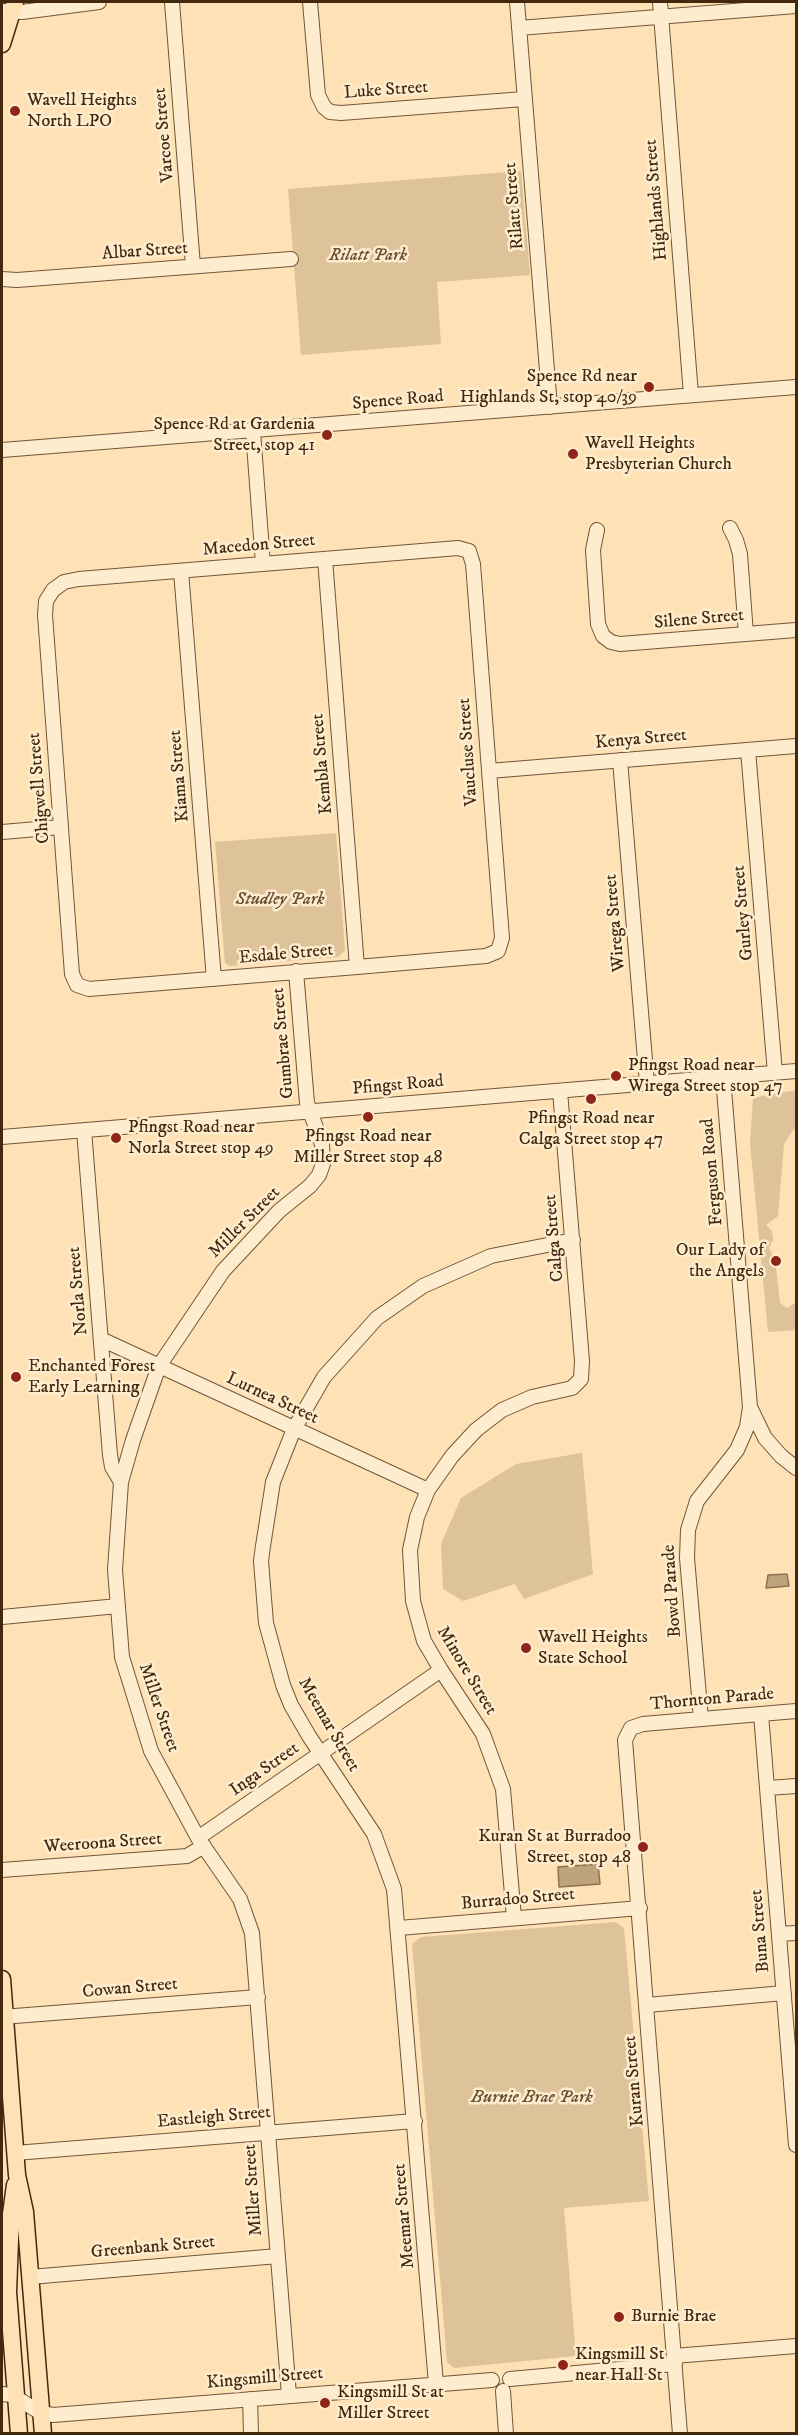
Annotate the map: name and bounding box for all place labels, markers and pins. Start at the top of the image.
place label: Wavell Heights North LPO [27,90,137,132]
marker: Wavell Heights North LPO [8,104,22,118]
place label: Spence Rd near Highlands St, stop 40/39 [460,366,637,409]
marker: Spence Rd near Highlands St, stop 40/39 [642,380,656,394]
place label: Spence Rd at Gardenia Street, stop 41 [154,414,315,456]
marker: Spence Rd at Gardenia Street, stop 41 [320,428,334,442]
place label: Wavell Heights Presbyterian Church [585,433,732,476]
marker: Wavell Heights Presbyterian Church [566,447,580,461]
place label: Pfingst Road near Wirega Street stop 47 [628,1055,783,1098]
marker: Pfingst Road near Wirega Street stop 47 [609,1069,623,1083]
marker: Pfingst Road near Calga Street stop 47 [584,1092,598,1106]
place label: Pfingst Road near Calga Street stop 47 [519,1108,663,1150]
marker: Pfingst Road near Miller Street stop 48 [361,1110,375,1124]
place label: Pfingst Road near Norla Street stop 49 [128,1117,274,1160]
place label: Pfingst Road near Miller Street stop 48 [293,1126,443,1168]
marker: Pfingst Road near Norla Street stop 49 [109,1131,123,1145]
place label: Our Lady of the Angels [676,1240,764,1282]
marker: Our Lady of the Angels [769,1254,783,1268]
place label: Enchanted Forest Early Learning [28,1356,155,1398]
marker: Enchanted Forest Early Learning [9,1370,23,1384]
place label: Wavell Heights State School [538,1627,648,1670]
marker: Wavell Heights State School [519,1641,533,1655]
place label: Kuran St at Burradoo Street, stop 48 [478,1826,631,1868]
marker: Kuran St at Burradoo Street, stop 48 [636,1840,650,1854]
place label: Burnie Brae [631,2306,716,2328]
marker: Burnie Brae [612,2310,626,2324]
place label: Kingsmill St near Hall St [575,2344,665,2386]
marker: Kingsmill St near Hall St [556,2358,570,2372]
place label: Kingsmill St at Miller Street [337,2382,444,2424]
marker: Kingsmill St at Miller Street [318,2396,332,2410]

